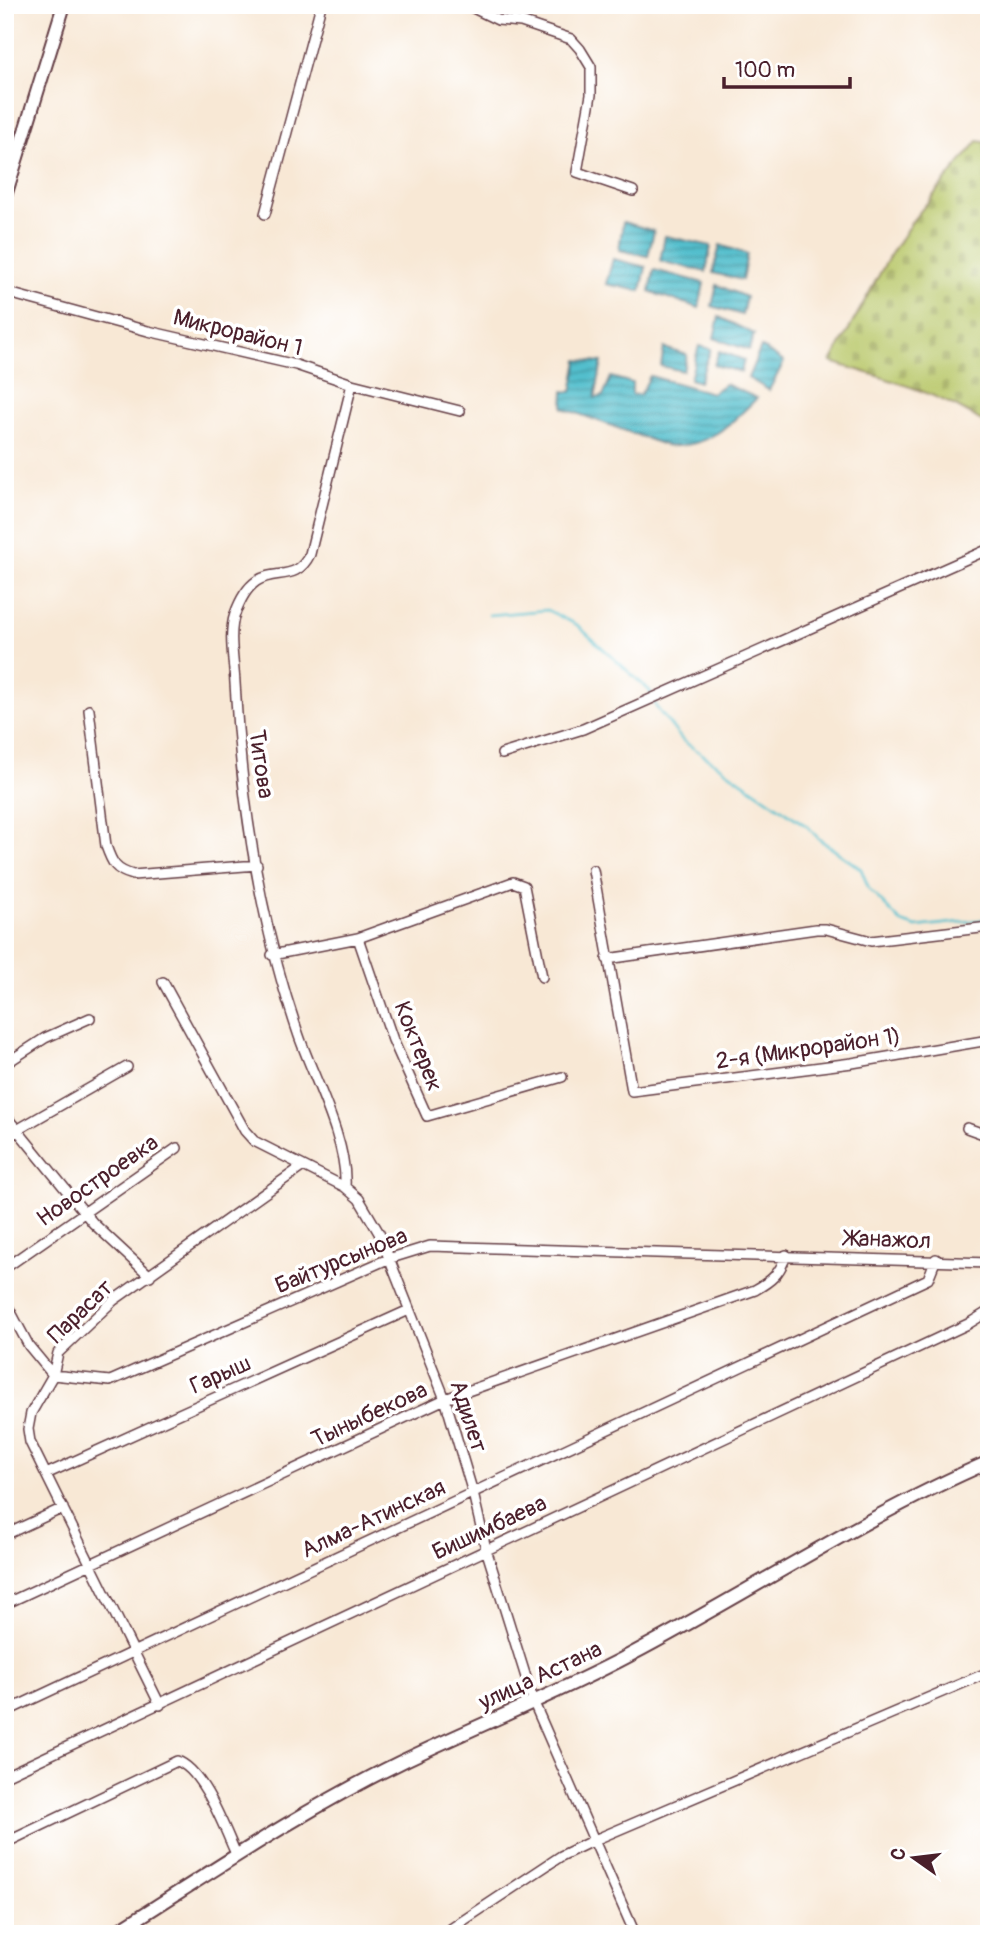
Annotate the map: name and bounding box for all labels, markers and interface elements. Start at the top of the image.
scale bar [724,46,850,90]
text: 100 m [735,57,795,84]
street label: Микрорайон 1 [170,302,306,363]
street label: Титова [242,728,281,800]
street label: Коктерек [387,997,450,1095]
street label: 2-я (Микрорайон 1) [714,1021,902,1076]
street label: Новостроевка [31,1128,164,1233]
street label: Байтурсынова [271,1221,412,1300]
street label: Жанажол [842,1223,931,1255]
street label: Парасат [42,1273,120,1350]
street label: Гарыш [185,1348,255,1401]
street label: Тыныбекова [307,1375,432,1454]
street label: Адилет [443,1377,494,1456]
street label: Алма-Атинская [296,1472,450,1565]
street label: Бишимбаева [427,1488,551,1567]
street label: улица Астана [473,1634,607,1717]
north arrow [878,1824,948,1894]
text: С [885,1845,912,1863]

